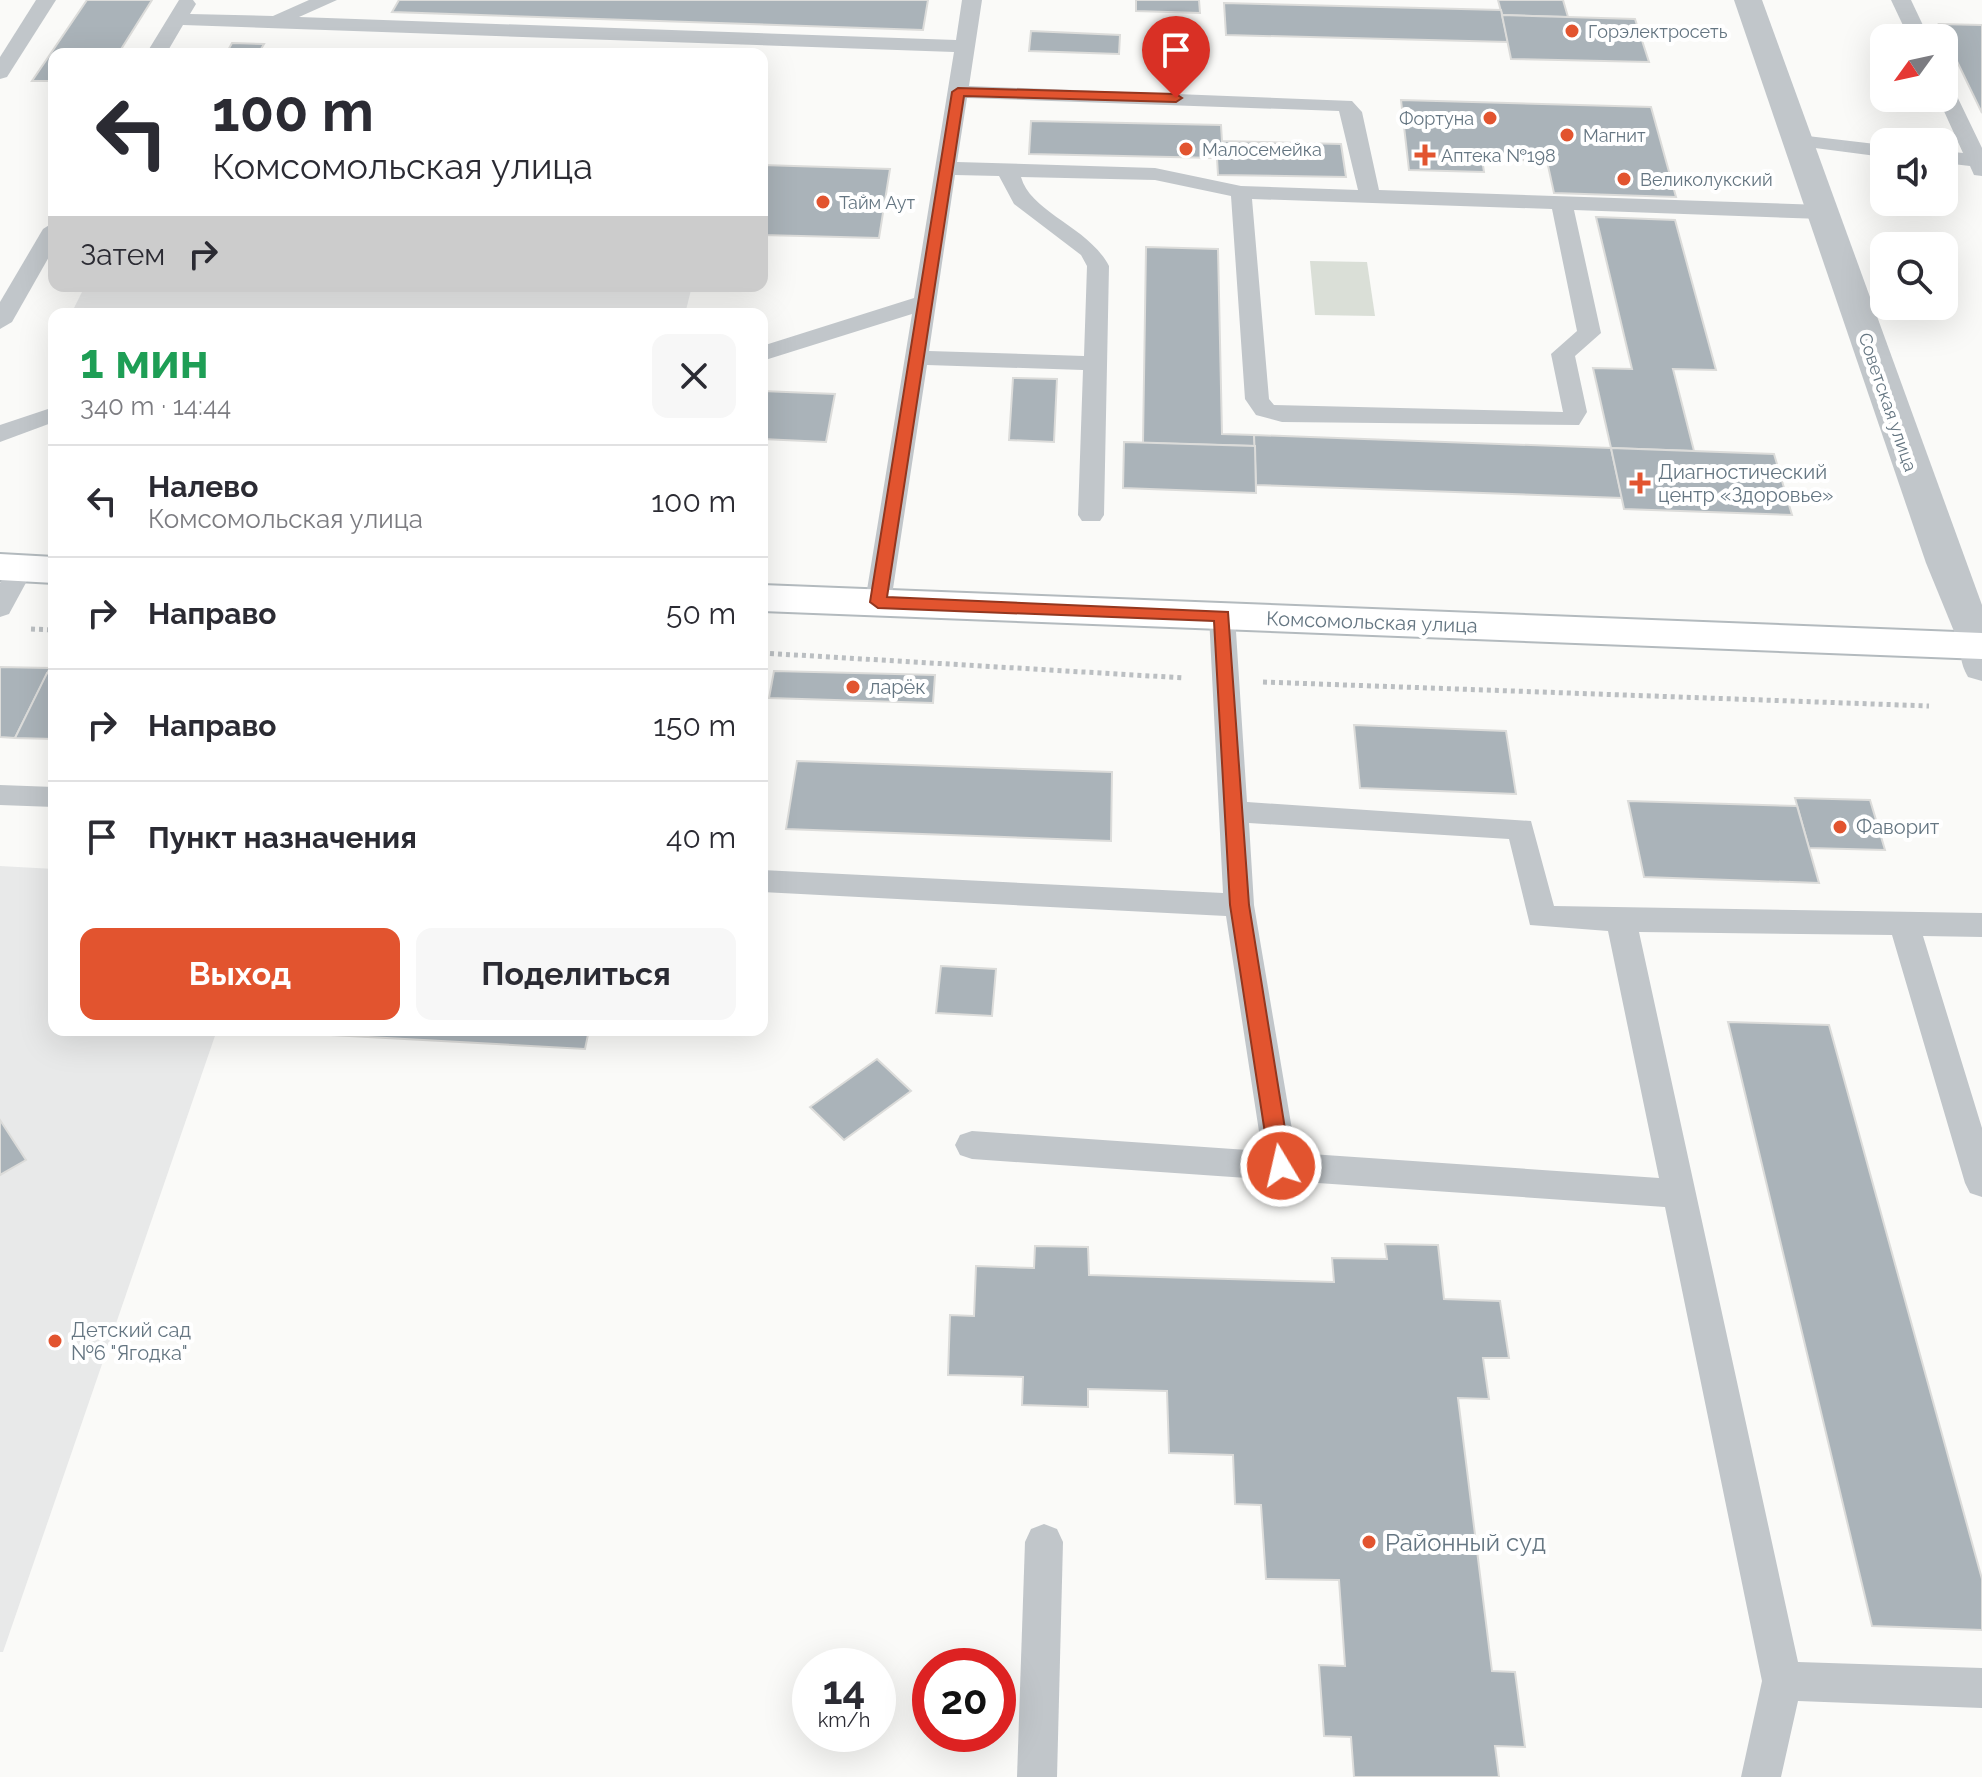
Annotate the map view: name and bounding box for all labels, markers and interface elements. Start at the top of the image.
pin [1142,16,1210,98]
place label: Горэлектросеть [1588,21,1728,42]
marker: Горэлектросеть [1563,22,1581,40]
north arrow [1870,24,1958,112]
map controls [1870,24,1958,320]
icon: arrive [1154,28,1198,72]
text: 100 m [212,78,374,144]
icon: left [80,80,184,184]
place label: Фортуна [1399,108,1474,129]
marker: Фортуна [1481,109,1499,127]
place label: Магнит [1583,125,1646,146]
marker: Магнит [1558,126,1576,144]
button: sound [1870,128,1958,216]
place label: Малосемейка [1202,139,1322,160]
marker: Малосемейка [1177,140,1195,158]
text: Комсомольская улица [212,145,593,187]
place label: Аптека №198 [1441,145,1556,166]
marker: Аптека №198 [1416,146,1434,164]
place label: Великолукский [1640,169,1773,190]
marker: Великолукский [1615,170,1633,188]
place label: Тайм Аут [839,192,916,213]
marker: Тайм Аут [814,193,832,211]
icon: right [181,232,225,276]
button: search [1870,232,1958,320]
text: Затем [80,237,165,272]
street label: Советская улица [1854,330,1922,474]
text: 1 мин [80,333,209,389]
button: close [652,334,736,418]
text: 340 m · 14:44 [80,391,231,421]
place label: Диагностический центр «Здоровье» [1658,460,1833,507]
text: Налево [148,469,258,504]
marker: Диагностический центр «Здоровье» [1629,472,1651,494]
icon: left [80,479,124,523]
text: 100 m [651,484,736,519]
text: Комсомольская улица [148,504,423,534]
icon: right [80,591,124,635]
text: Направо [148,596,277,631]
text: 50 m [666,596,736,631]
street label: Комсомольская улица [1266,606,1478,638]
place label: ларёк [869,675,926,699]
marker: ларёк [844,678,862,696]
icon: right [80,703,124,747]
text: Направо [148,708,277,743]
text: 150 m [653,708,736,743]
icon: arrive [80,815,124,859]
place label: Фаворит [1856,815,1940,839]
marker: Фаворит [1831,818,1849,836]
text: Пункт назначения [148,820,417,855]
text: 40 m [666,820,736,855]
button: Выход [80,928,400,1020]
button: Поделиться [416,928,736,1020]
position arrow [1239,1124,1323,1208]
place label: Детский сад №6 "Ягодка" [71,1318,191,1365]
marker: Детский сад №6 "Ягодка" [46,1332,64,1350]
place label: Районный суд [1385,1528,1546,1557]
marker: Районный суд [1360,1533,1378,1551]
speed limit sign: 20 [912,1648,1016,1752]
text: 14 [823,1666,865,1713]
text: km/h [818,1708,870,1732]

